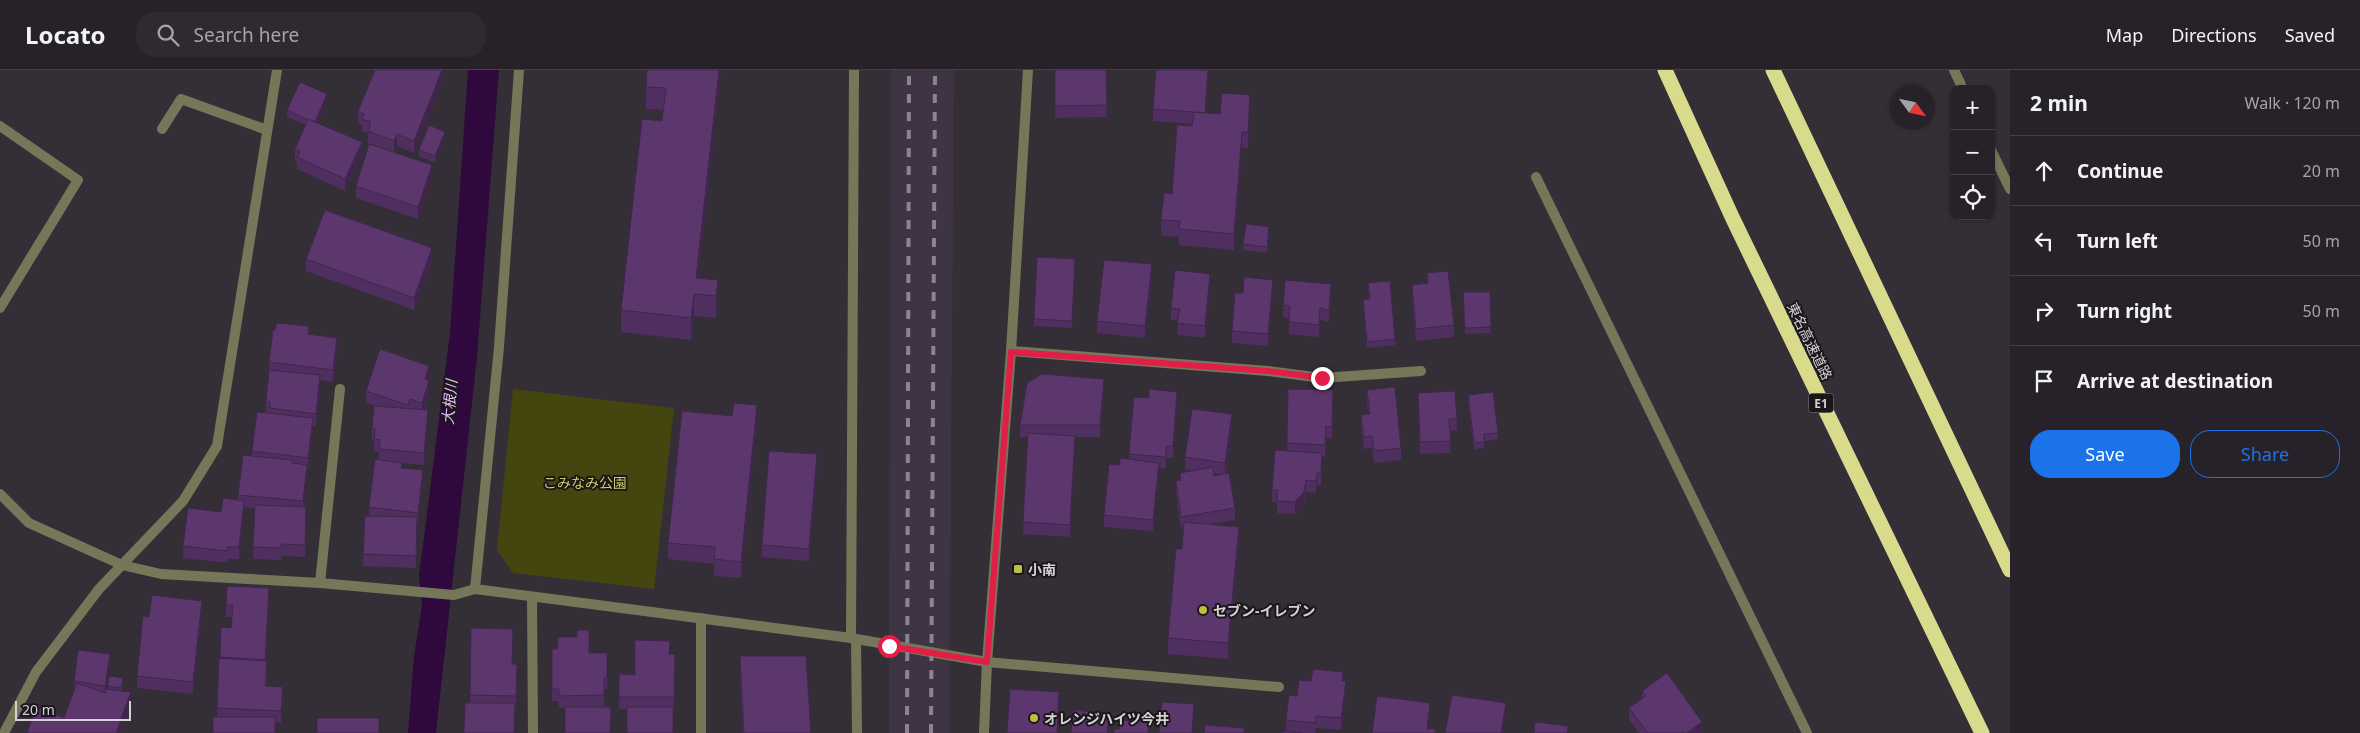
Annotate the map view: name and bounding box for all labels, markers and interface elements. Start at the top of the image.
search box [136,12,486,57]
text: Locato [25,18,106,51]
icon: search [154,21,182,49]
text: Search here [194,22,299,48]
text: Map [2106,23,2143,47]
text: Directions [2171,23,2257,47]
text: Saved [2285,23,2335,47]
north arrow [1890,85,1935,130]
map controls [1950,85,1995,220]
button: + [1950,85,1995,130]
text: 2 min [2030,89,2088,117]
text: Walk · 120 m [2245,92,2340,114]
button: − [1950,130,1995,175]
icon: ahead [2030,157,2058,185]
text: Continue [2077,158,2163,184]
text: 20 m [2303,160,2340,182]
button: locate [1950,175,1995,220]
icon: left [2030,227,2058,255]
text: Turn left [2077,228,2158,254]
text: 50 m [2303,230,2340,252]
icon: right [2030,297,2058,325]
text: Turn right [2077,298,2172,324]
street label: 東名高速道路 [1783,299,1837,383]
text: 50 m [2303,300,2340,322]
route end [1311,367,1334,390]
icon: arrive [2030,367,2058,395]
text: Arrive at destination [2077,368,2273,394]
water label: 大根川 [437,377,461,425]
road number: E1 [1808,393,1834,412]
button: Save [2030,430,2180,478]
button: Share [2190,430,2340,478]
park label: こみなみ公園 [543,473,627,492]
place label: 小南 [1028,560,1056,579]
marker: 小南 [1012,563,1024,575]
place label: セブン-イレブン [1213,601,1315,620]
marker: セブン-イレブン [1197,604,1209,616]
route start [878,635,901,658]
scale bar [15,698,131,721]
text: 20 m [22,700,55,719]
place label: オレンジハイツ今井 [1044,709,1169,728]
marker: オレンジハイツ今井 [1028,712,1040,724]

